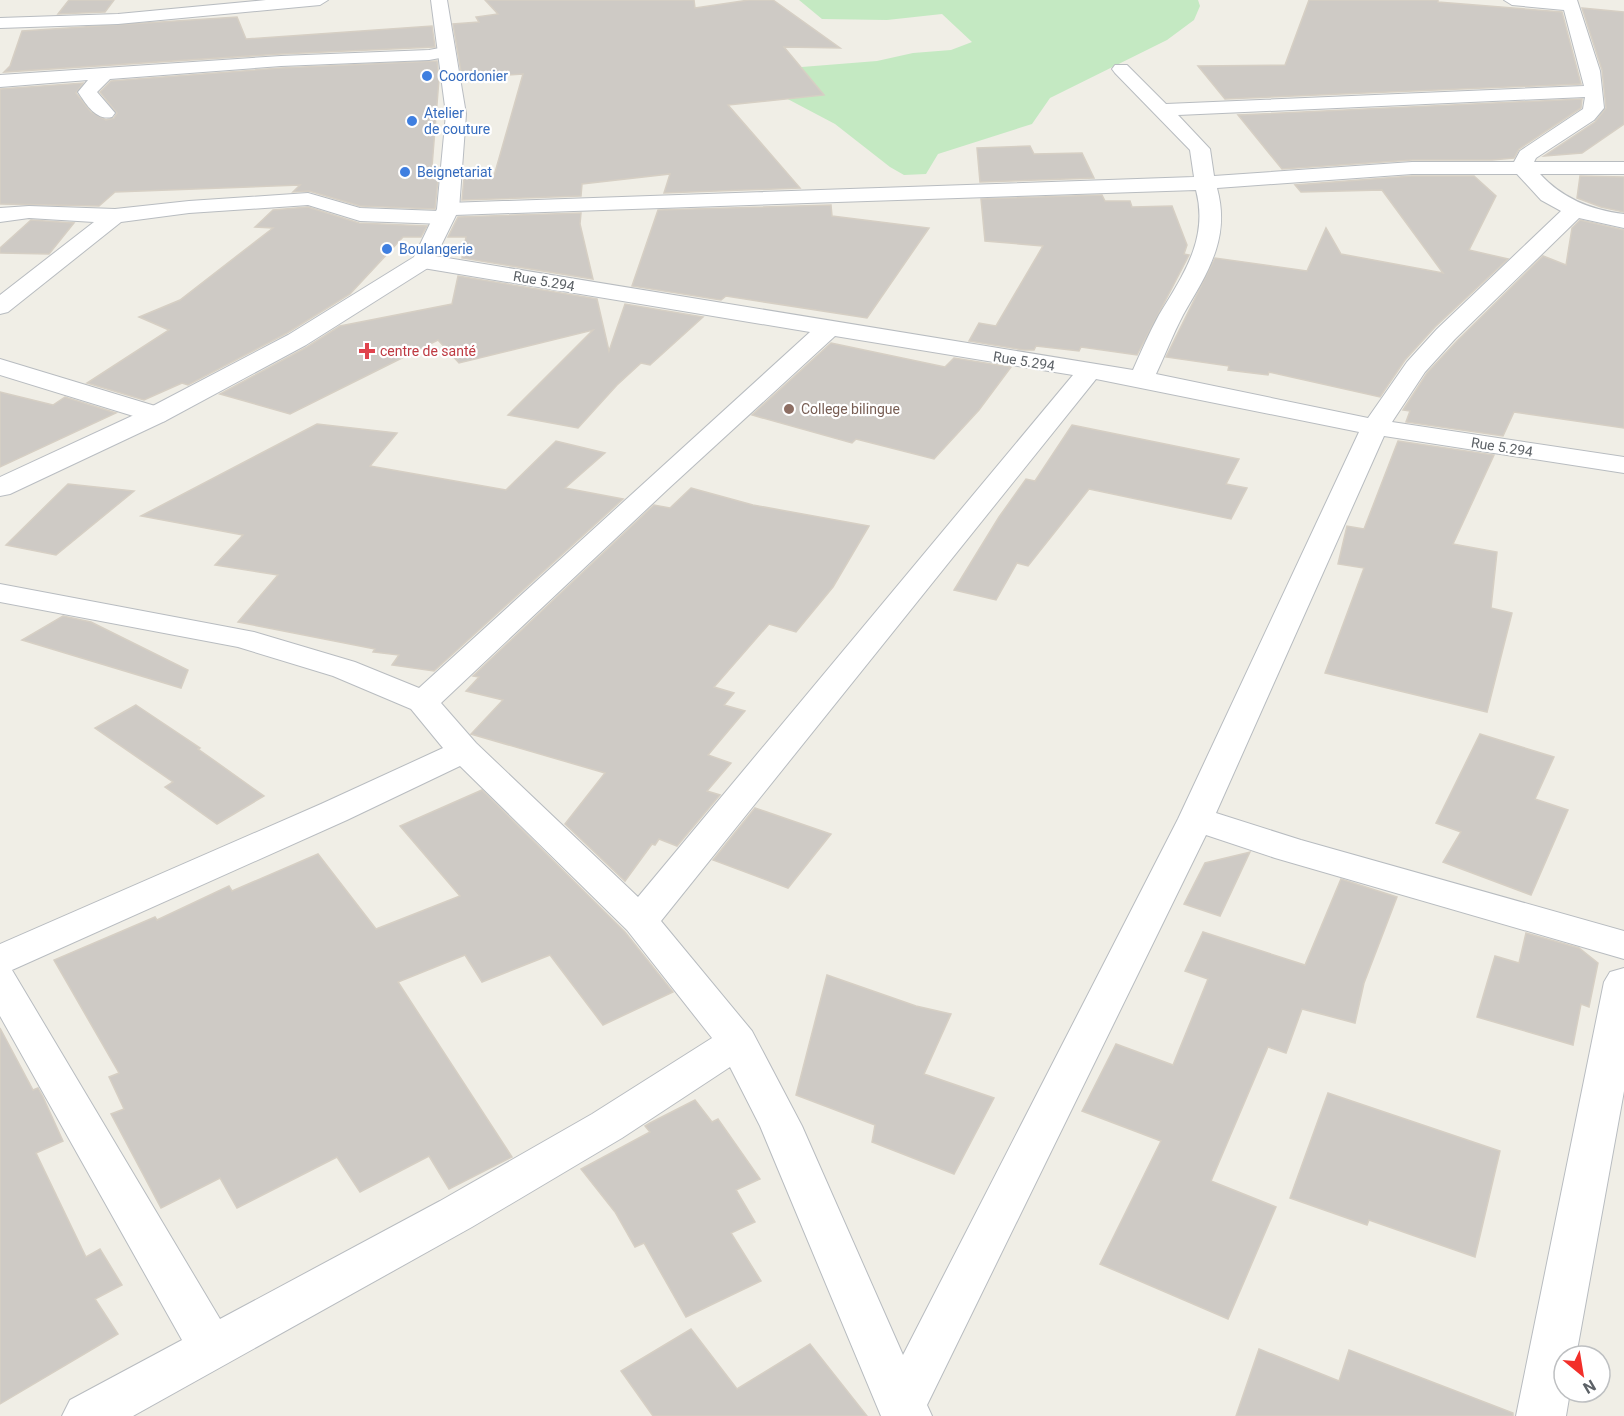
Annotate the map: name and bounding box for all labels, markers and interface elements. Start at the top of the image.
place label: Coordonier [439,68,508,84]
marker: Coordonier [420,69,434,83]
place label: Atelier de couture [424,105,490,137]
marker: Atelier de couture [405,114,419,128]
place label: Beignetariat [417,164,493,180]
marker: Beignetariat [398,165,412,179]
place label: Boulangerie [399,241,473,257]
marker: Boulangerie [380,242,394,256]
street label: Rue 5.294 [512,268,576,294]
marker: centre de santé [358,342,376,360]
place label: centre de santé [380,343,476,359]
street label: Rue 5.294 [992,348,1056,374]
place label: College bilingue [801,401,900,417]
marker: College bilingue [782,402,796,416]
street label: Rue 5.294 [1470,434,1534,460]
north arrow [1552,1344,1612,1404]
text: N [1580,1376,1599,1398]

